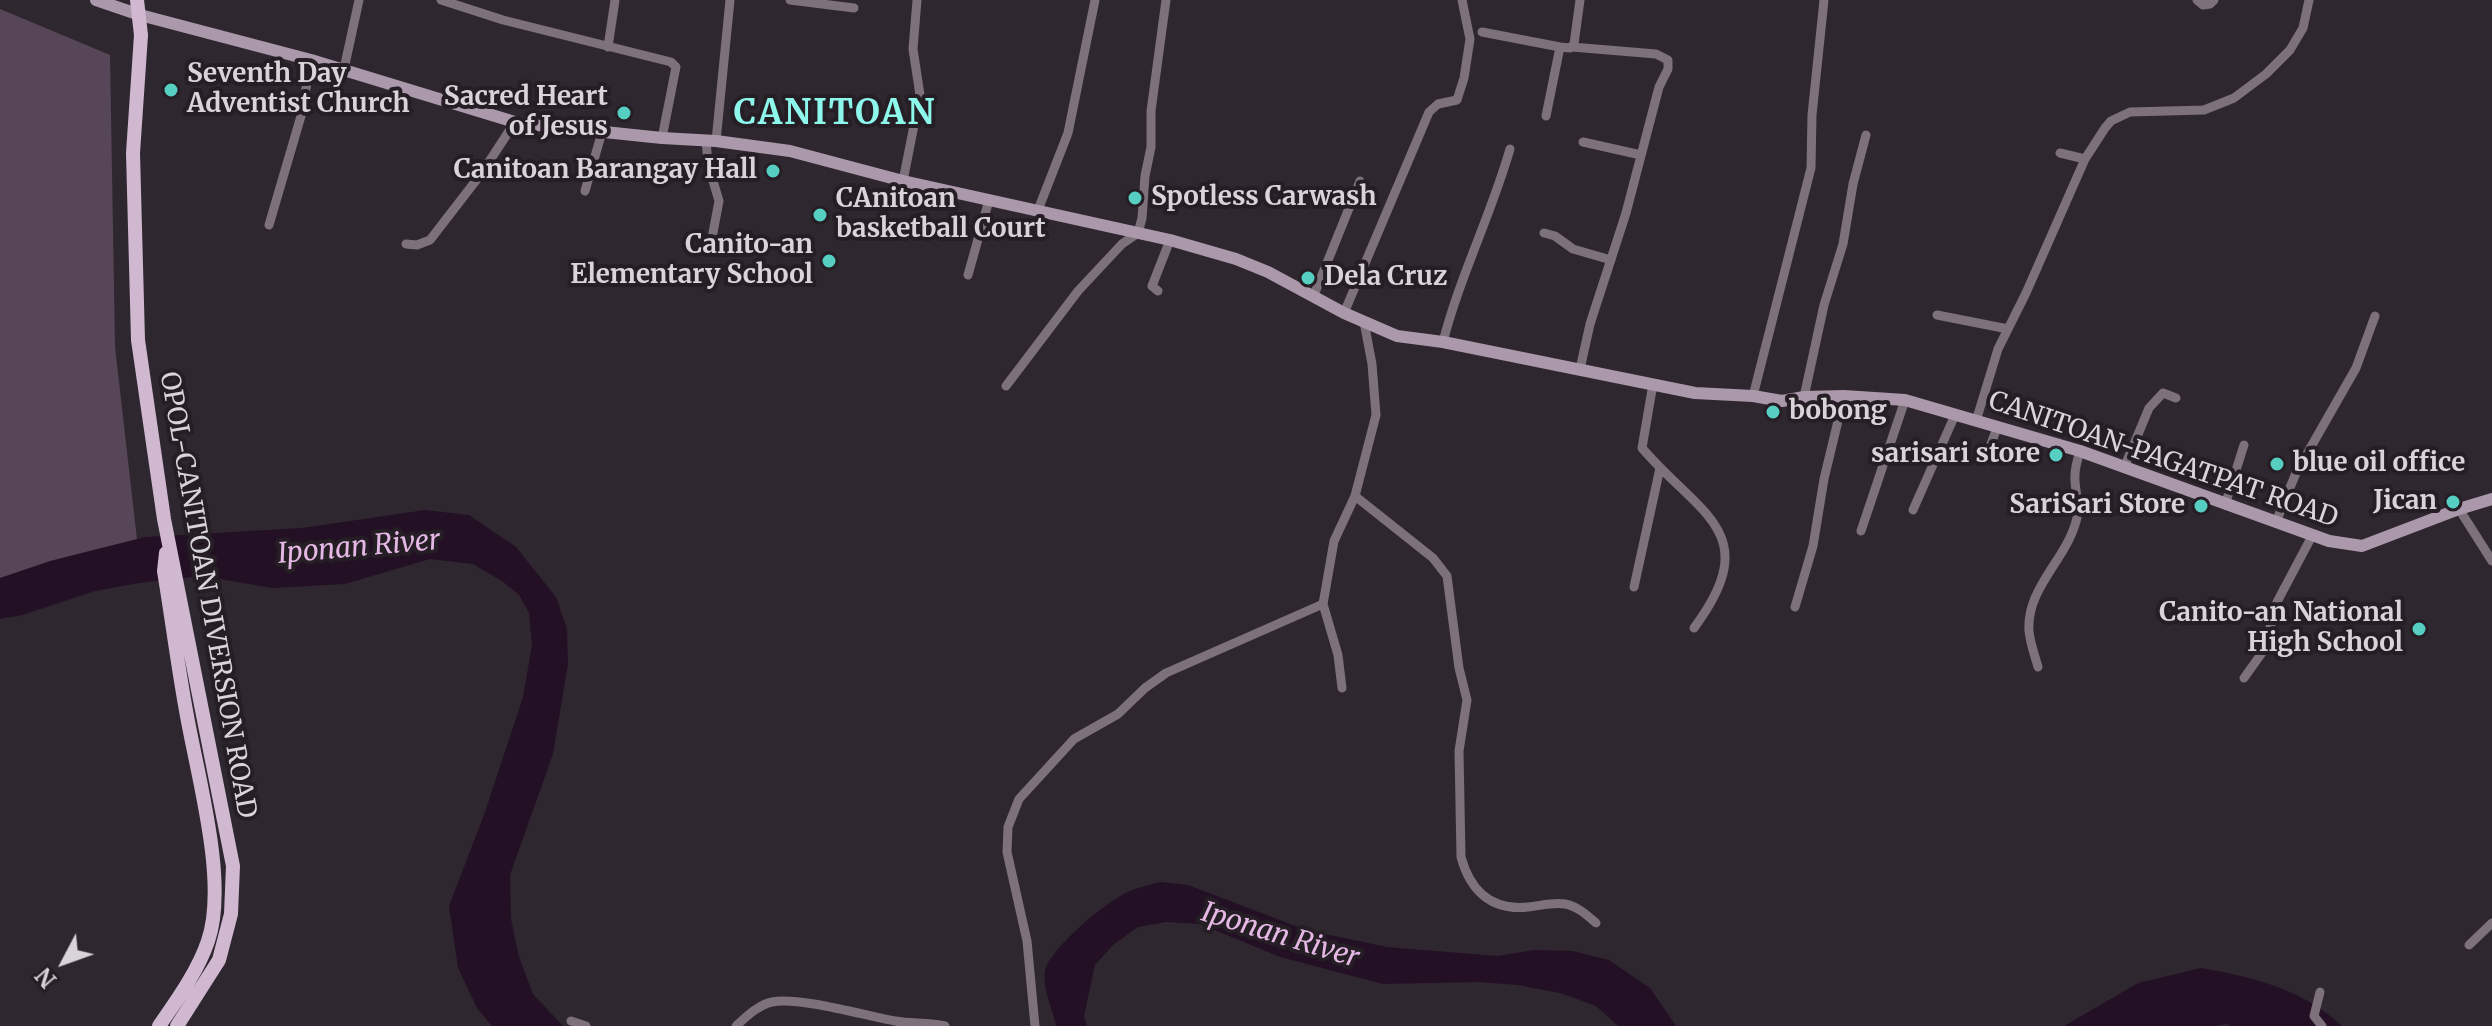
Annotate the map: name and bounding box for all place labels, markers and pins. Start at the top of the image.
place label: Seventh Day Adventist Church [187,59,410,120]
marker: Seventh Day Adventist Church [162,81,180,99]
place label: Sacred Heart of Jesus [444,82,608,144]
marker: Sacred Heart of Jesus [615,104,633,122]
place label: Canitoan Barangay Hall [454,155,757,187]
marker: Canitoan Barangay Hall [764,162,782,180]
place label: Spotless Carwash [1151,182,1377,214]
place label: CAnitoan basketball Court [836,184,1046,246]
marker: Spotless Carwash [1126,189,1144,207]
marker: CAnitoan basketball Court [811,206,829,224]
place label: Canito-an Elementary School [570,230,813,292]
marker: Canito-an Elementary School [820,252,838,270]
place label: Dela Cruz [1324,262,1447,294]
marker: Dela Cruz [1299,269,1317,287]
place label: bobong [1789,396,1887,428]
marker: bobong [1764,403,1782,421]
place label: sarisari store [1871,439,2040,471]
marker: sarisari store [2047,446,2065,464]
place label: blue oil office [2293,448,2465,480]
marker: blue oil office [2268,455,2286,473]
place label: Jican [2373,486,2437,518]
place label: SariSari Store [2009,490,2185,522]
marker: Jican [2444,493,2462,511]
marker: SariSari Store [2192,497,2210,515]
place label: Canito-an National High School [2159,598,2403,660]
marker: Canito-an National High School [2410,620,2428,638]

